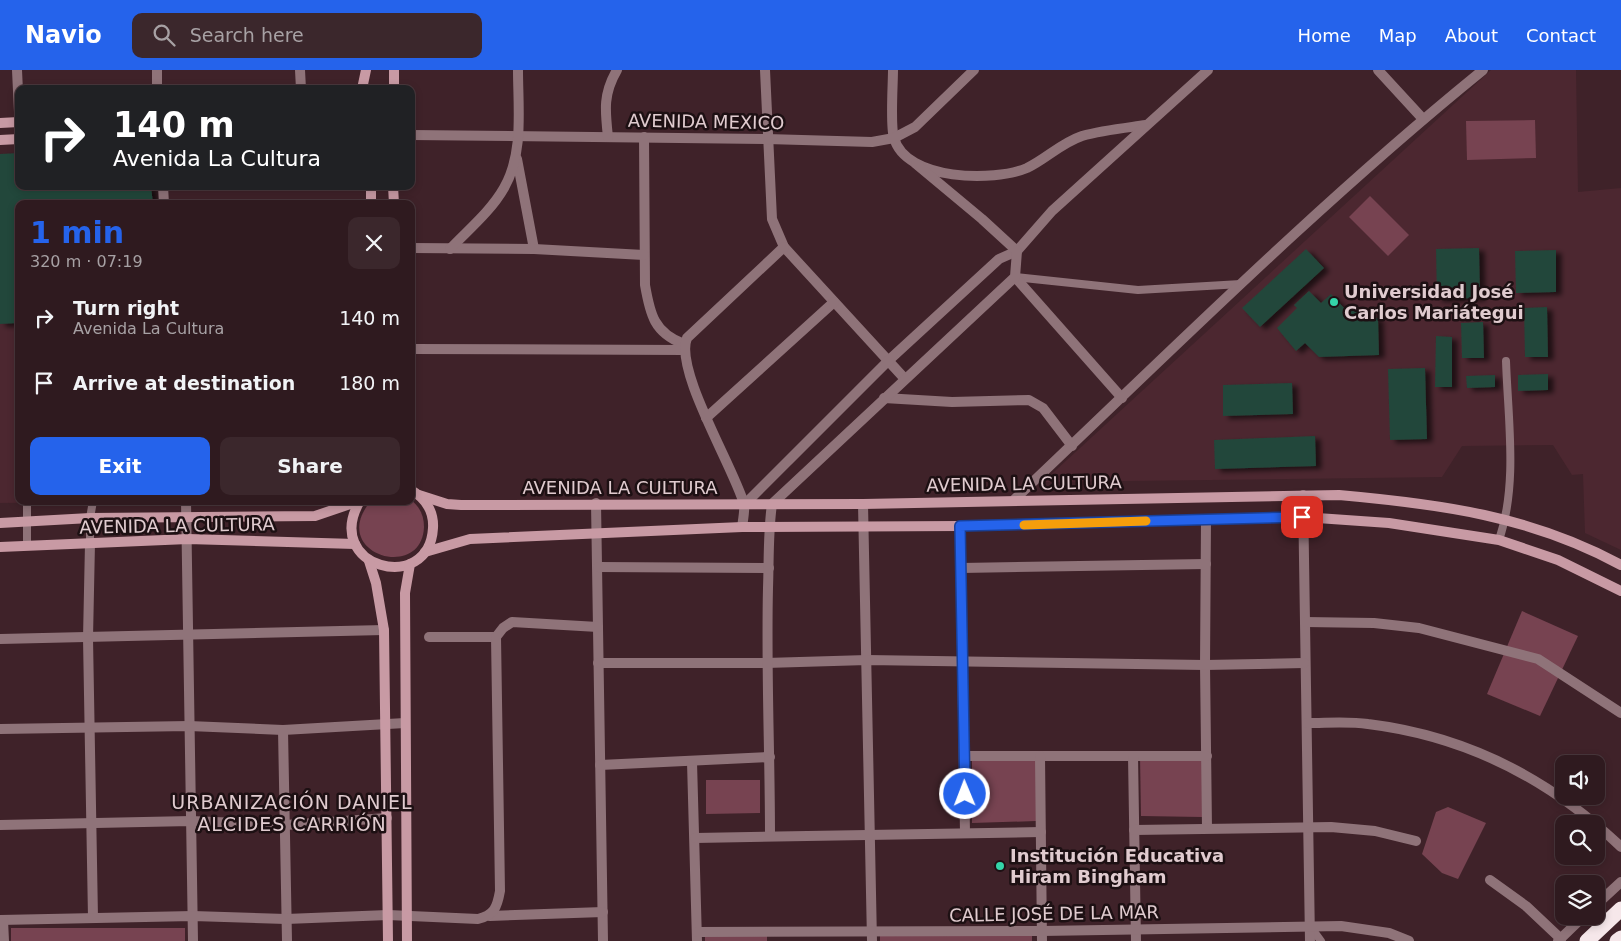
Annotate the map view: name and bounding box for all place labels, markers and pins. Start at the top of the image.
place label: Universidad José Carlos Mariátegui [1344,281,1524,323]
marker: Universidad José Carlos Mariátegui [1328,296,1340,308]
pin [1281,496,1323,538]
place label: Institución Educativa Hiram Bingham [1010,845,1224,887]
marker: Institución Educativa Hiram Bingham [994,860,1006,872]

